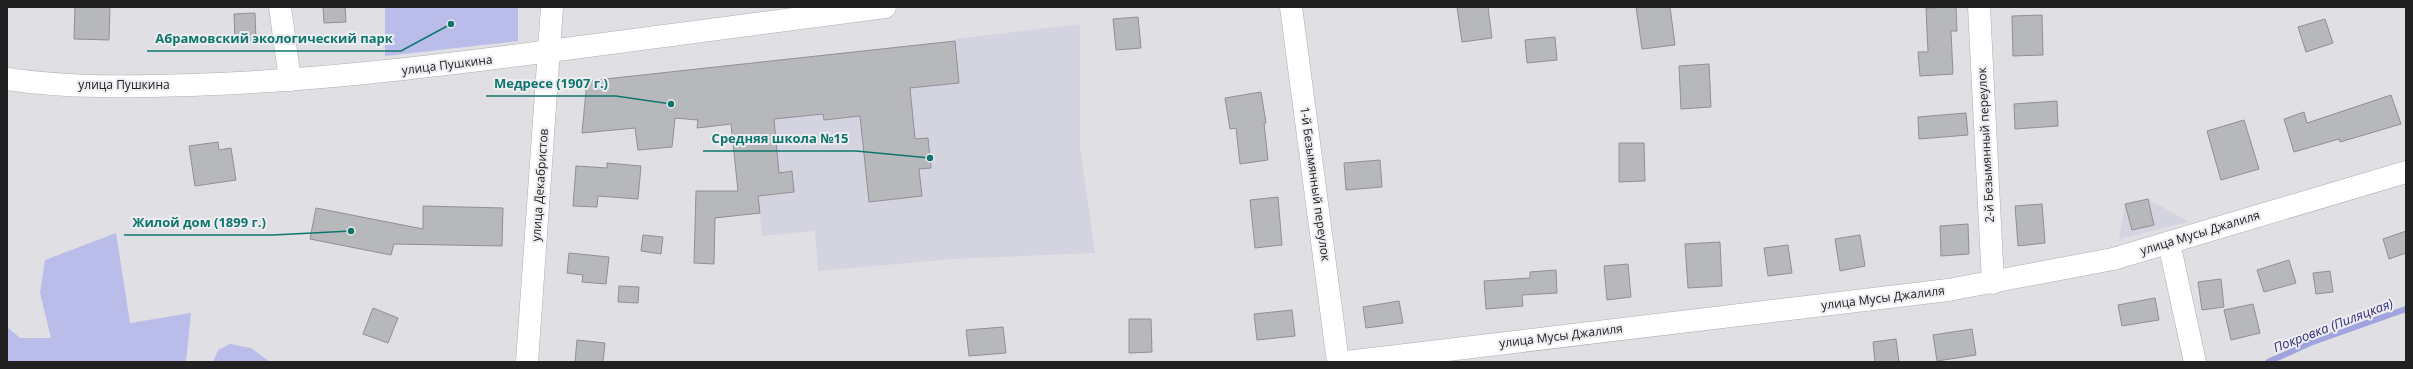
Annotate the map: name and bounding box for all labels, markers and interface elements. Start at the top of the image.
callout: Абрамовский экологический парк [147,26,401,51]
text: Абрамовский экологический парк [155,29,394,47]
street label: улица Пушкина [401,51,493,79]
street label: 2-й Безымянный переулок [1973,66,1998,223]
callout: Медресе (1907 г.) [486,71,616,96]
text: Медресе (1907 г.) [494,74,608,92]
street label: улица Пушкина [78,76,170,93]
street label: 1-й Безымянный переулок [1296,106,1335,263]
callout: Средняя школа №15 [703,126,856,151]
street label: улица Декабристов [527,128,552,242]
text: Средняя школа №15 [712,129,848,147]
street label: улица Мусы Джалиля [2138,206,2262,259]
callout: Жилой дом (1899 г.) [124,210,273,235]
text: Жилой дом (1899 г.) [132,213,266,231]
street label: улица Мусы Джалиля [1820,281,1946,314]
water label: Покровка (Пиляцкая) [2271,294,2396,356]
street label: улица Мусы Джалиля [1498,319,1624,352]

